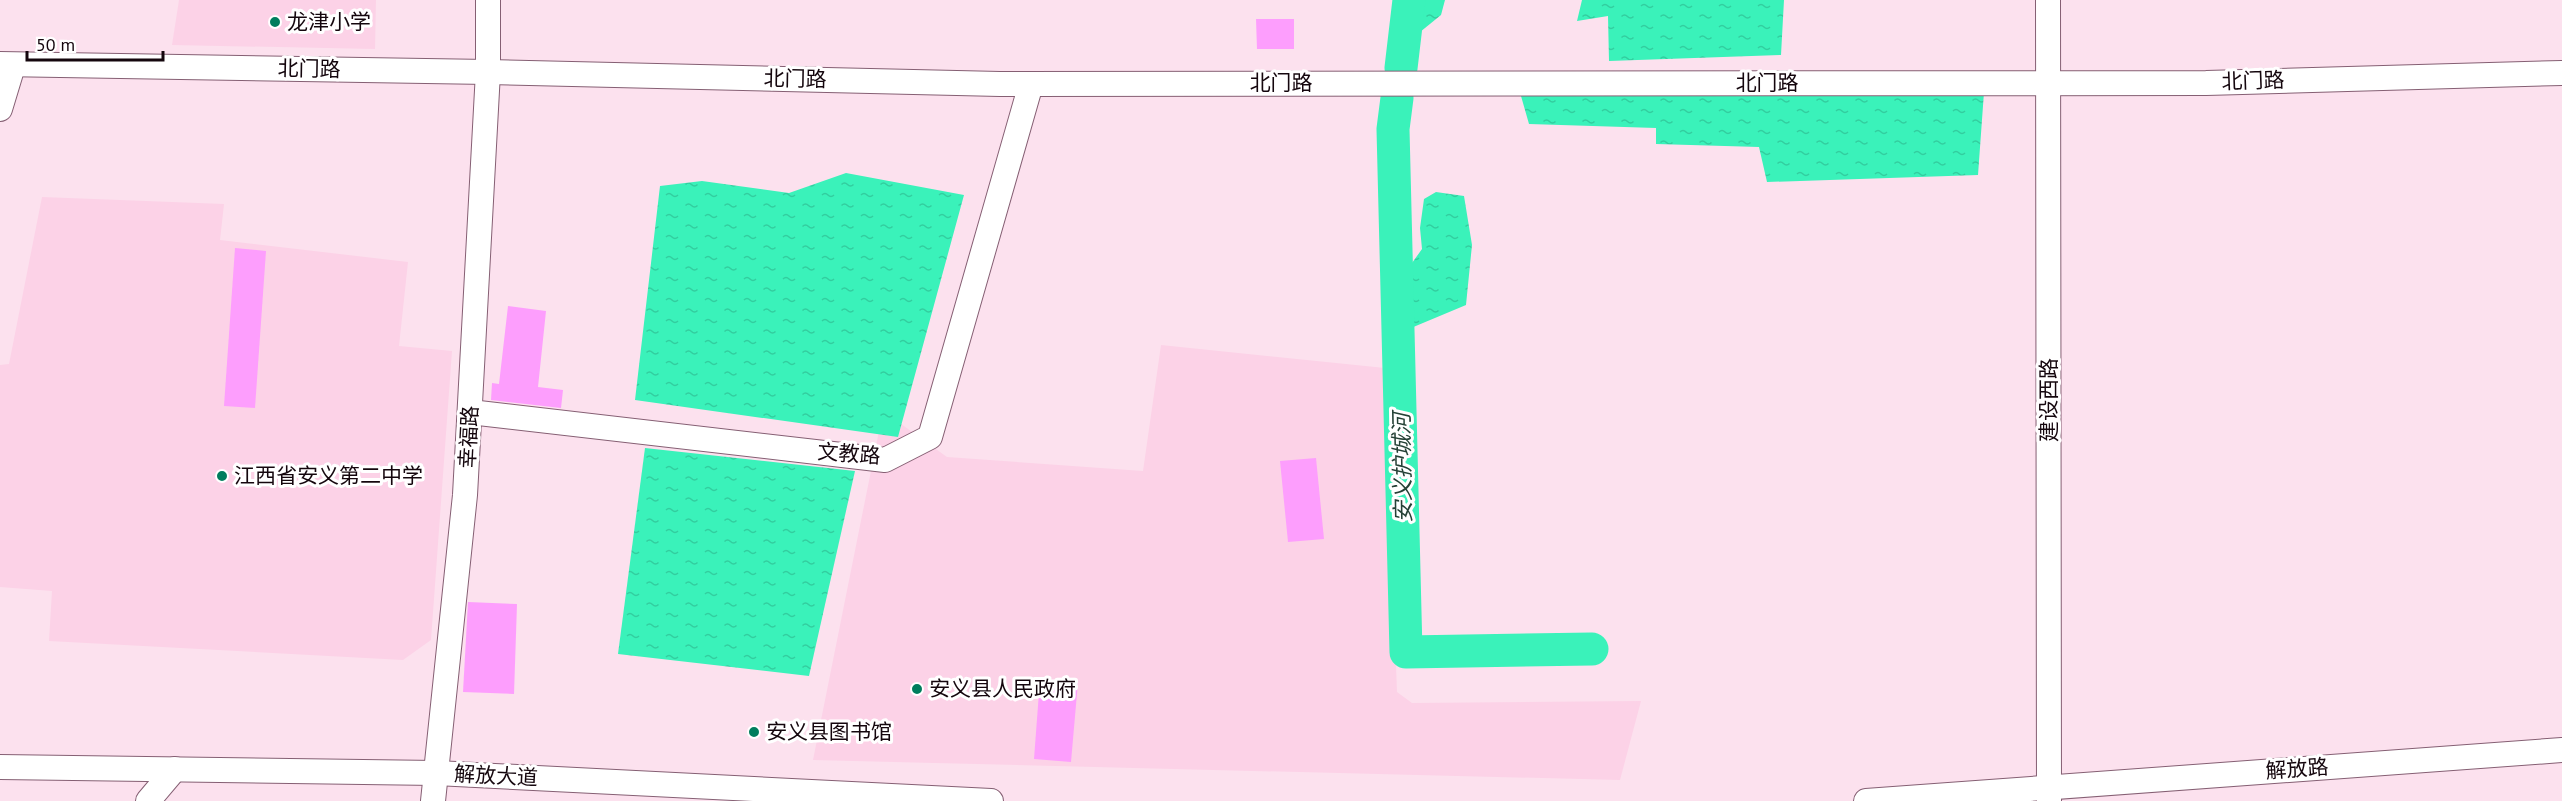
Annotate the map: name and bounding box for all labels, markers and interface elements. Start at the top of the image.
place label: 龙津小学 [287,8,371,35]
marker: 龙津小学 [268,15,282,29]
scale bar [27,24,164,62]
text: 50 m [36,33,75,56]
street label: 北门路 [277,54,341,83]
street label: 北门路 [763,64,827,93]
street label: 北门路 [2221,66,2285,95]
street label: 北门路 [1250,69,1313,96]
street label: 北门路 [1736,69,1799,96]
street label: 建设西路 [2035,358,2062,442]
street label: 幸福路 [453,405,484,469]
water label: 安义护城河 [1387,409,1417,523]
street label: 文教路 [817,438,881,469]
place label: 江西省安义第二中学 [234,462,423,489]
marker: 江西省安义第二中学 [215,469,229,483]
place label: 安义县人民政府 [929,675,1076,702]
marker: 安义县人民政府 [910,682,924,696]
place label: 安义县图书馆 [766,718,892,745]
marker: 安义县图书馆 [747,725,761,739]
street label: 解放路 [2265,753,2329,784]
street label: 解放大道 [453,760,539,791]

